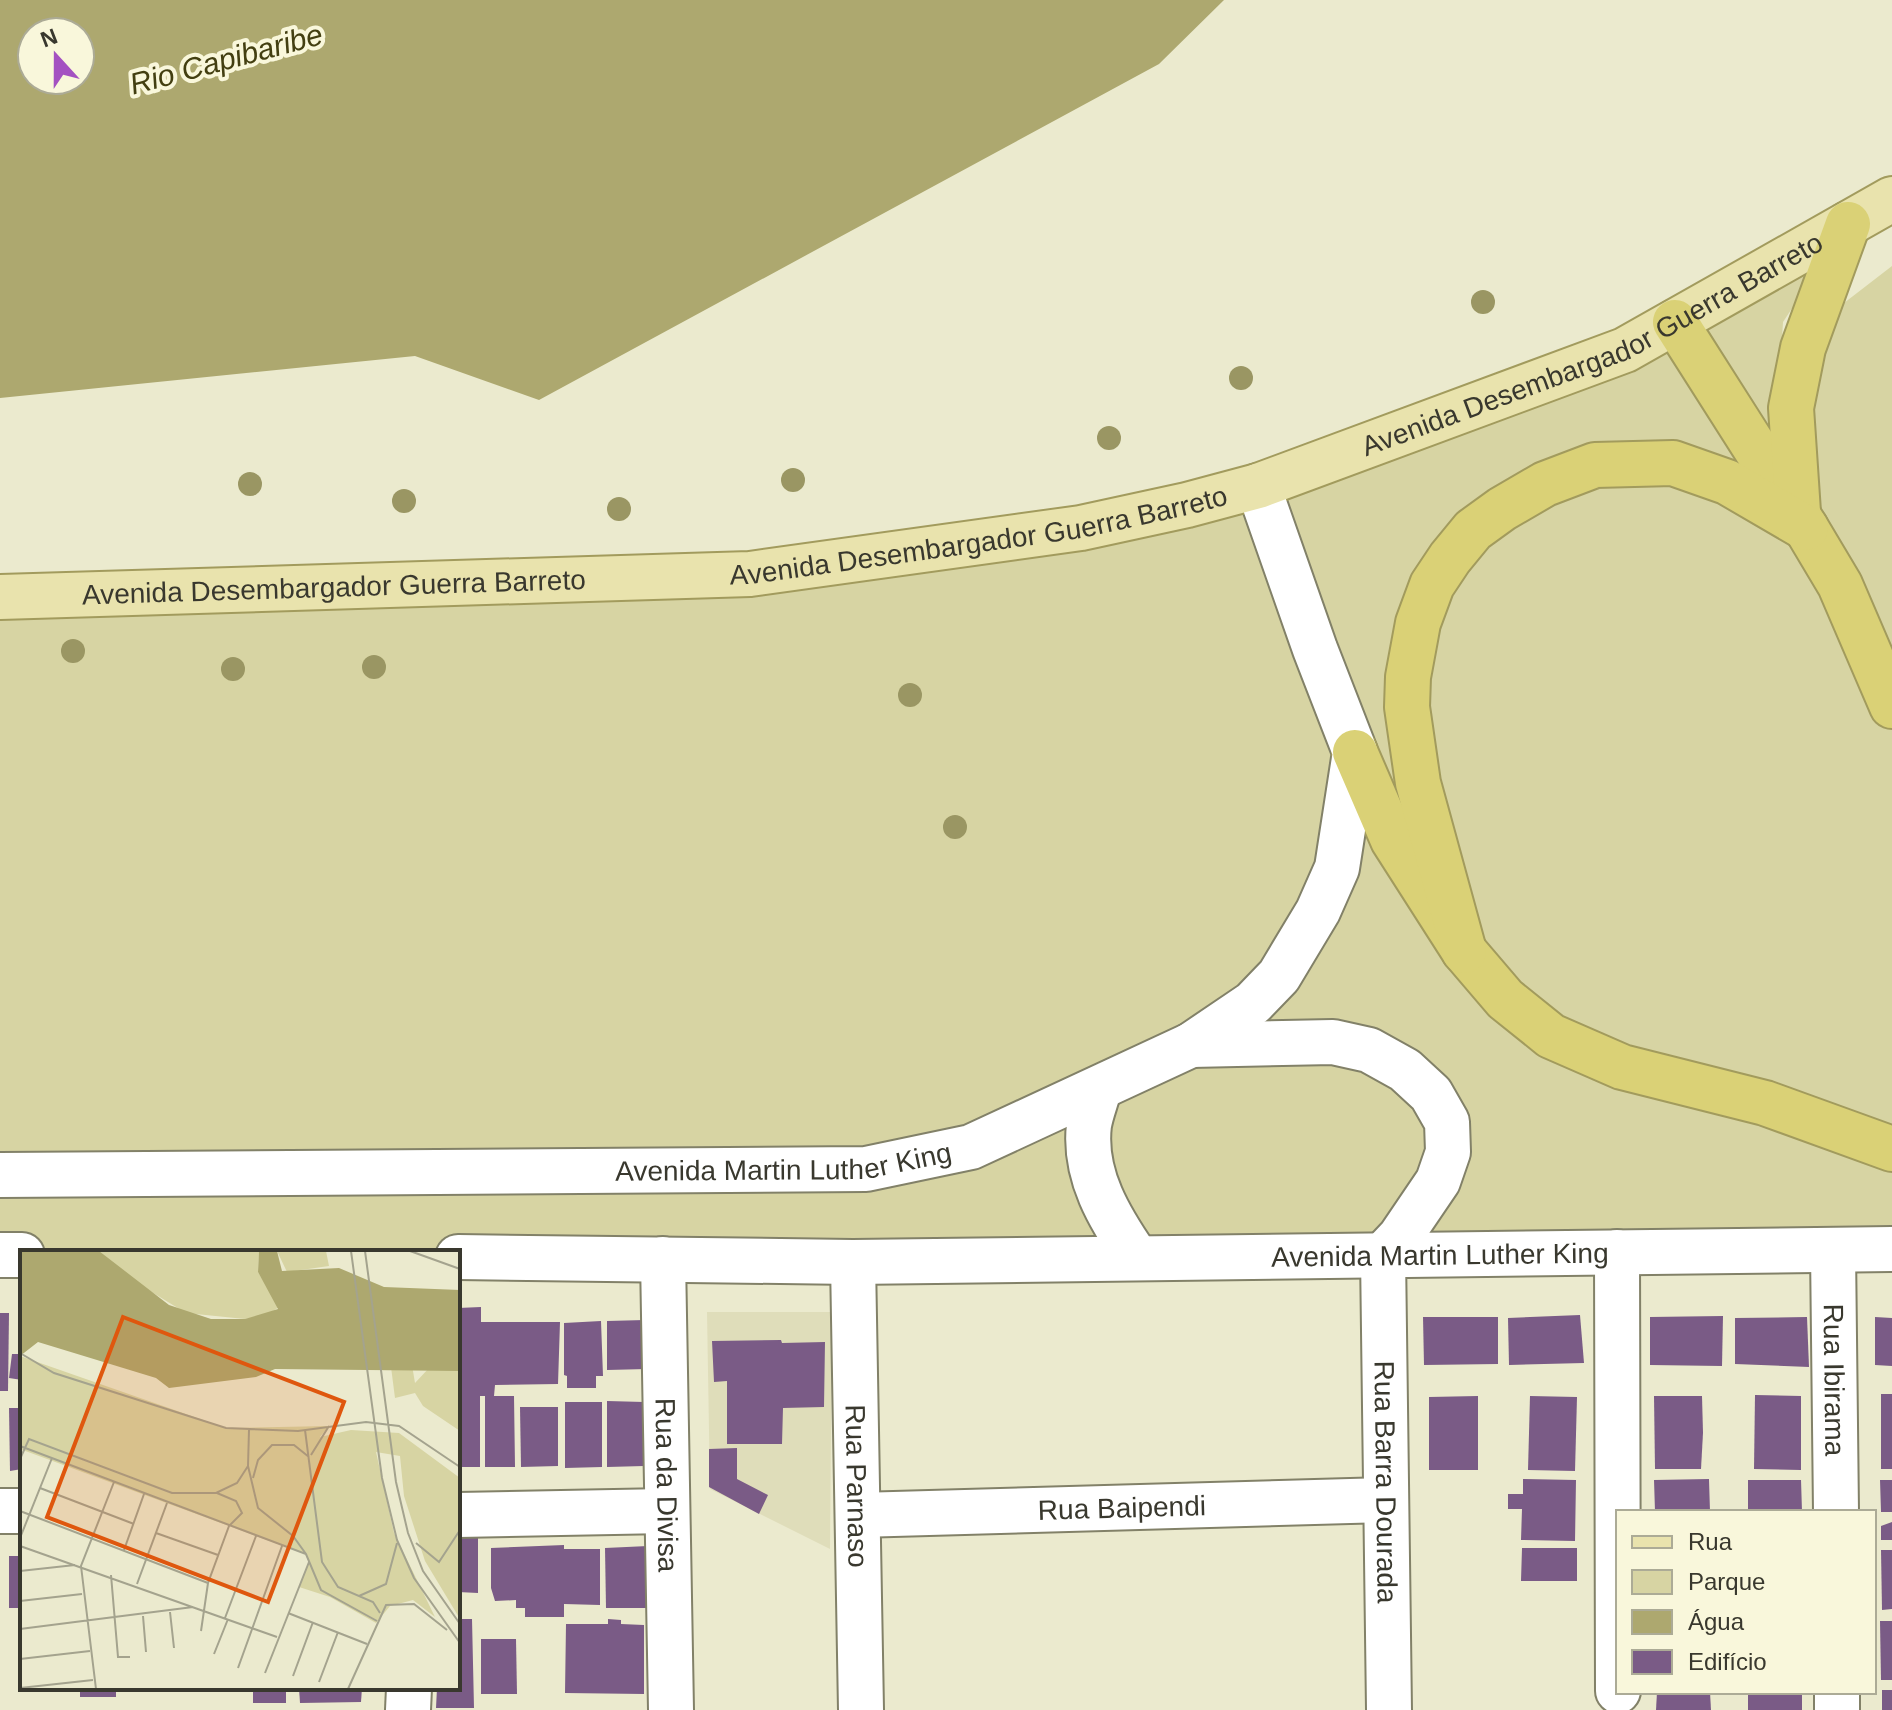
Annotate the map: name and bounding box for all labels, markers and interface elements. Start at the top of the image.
north arrow [16,16,96,96]
water label: Rio Capibaribe [126,17,326,101]
text: N [37,23,61,52]
street label: Avenida Desembargador Guerra Barreto [1357,226,1828,462]
street label: Avenida Desembargador Guerra Barreto [729,479,1231,590]
street label: Avenida Desembargador Guerra Barreto [82,564,586,610]
street label: Avenida Martin Luther King [615,1136,954,1186]
street label: Avenida Martin Luther King [1271,1237,1609,1272]
inset map [20,1250,460,1690]
street label: Rua Ibirama [1818,1304,1851,1457]
street label: Rua Barra Dourada [1369,1360,1403,1604]
street label: Rua da Divisa [650,1398,684,1573]
street label: Rua Parnaso [840,1404,874,1568]
street label: Rua Baipendi [1037,1490,1206,1525]
legend [1616,1510,1876,1694]
text: Rua [1688,1528,1733,1555]
text: Parque [1688,1568,1765,1595]
text: Água [1688,1608,1745,1635]
text: Edifício [1688,1648,1767,1675]

